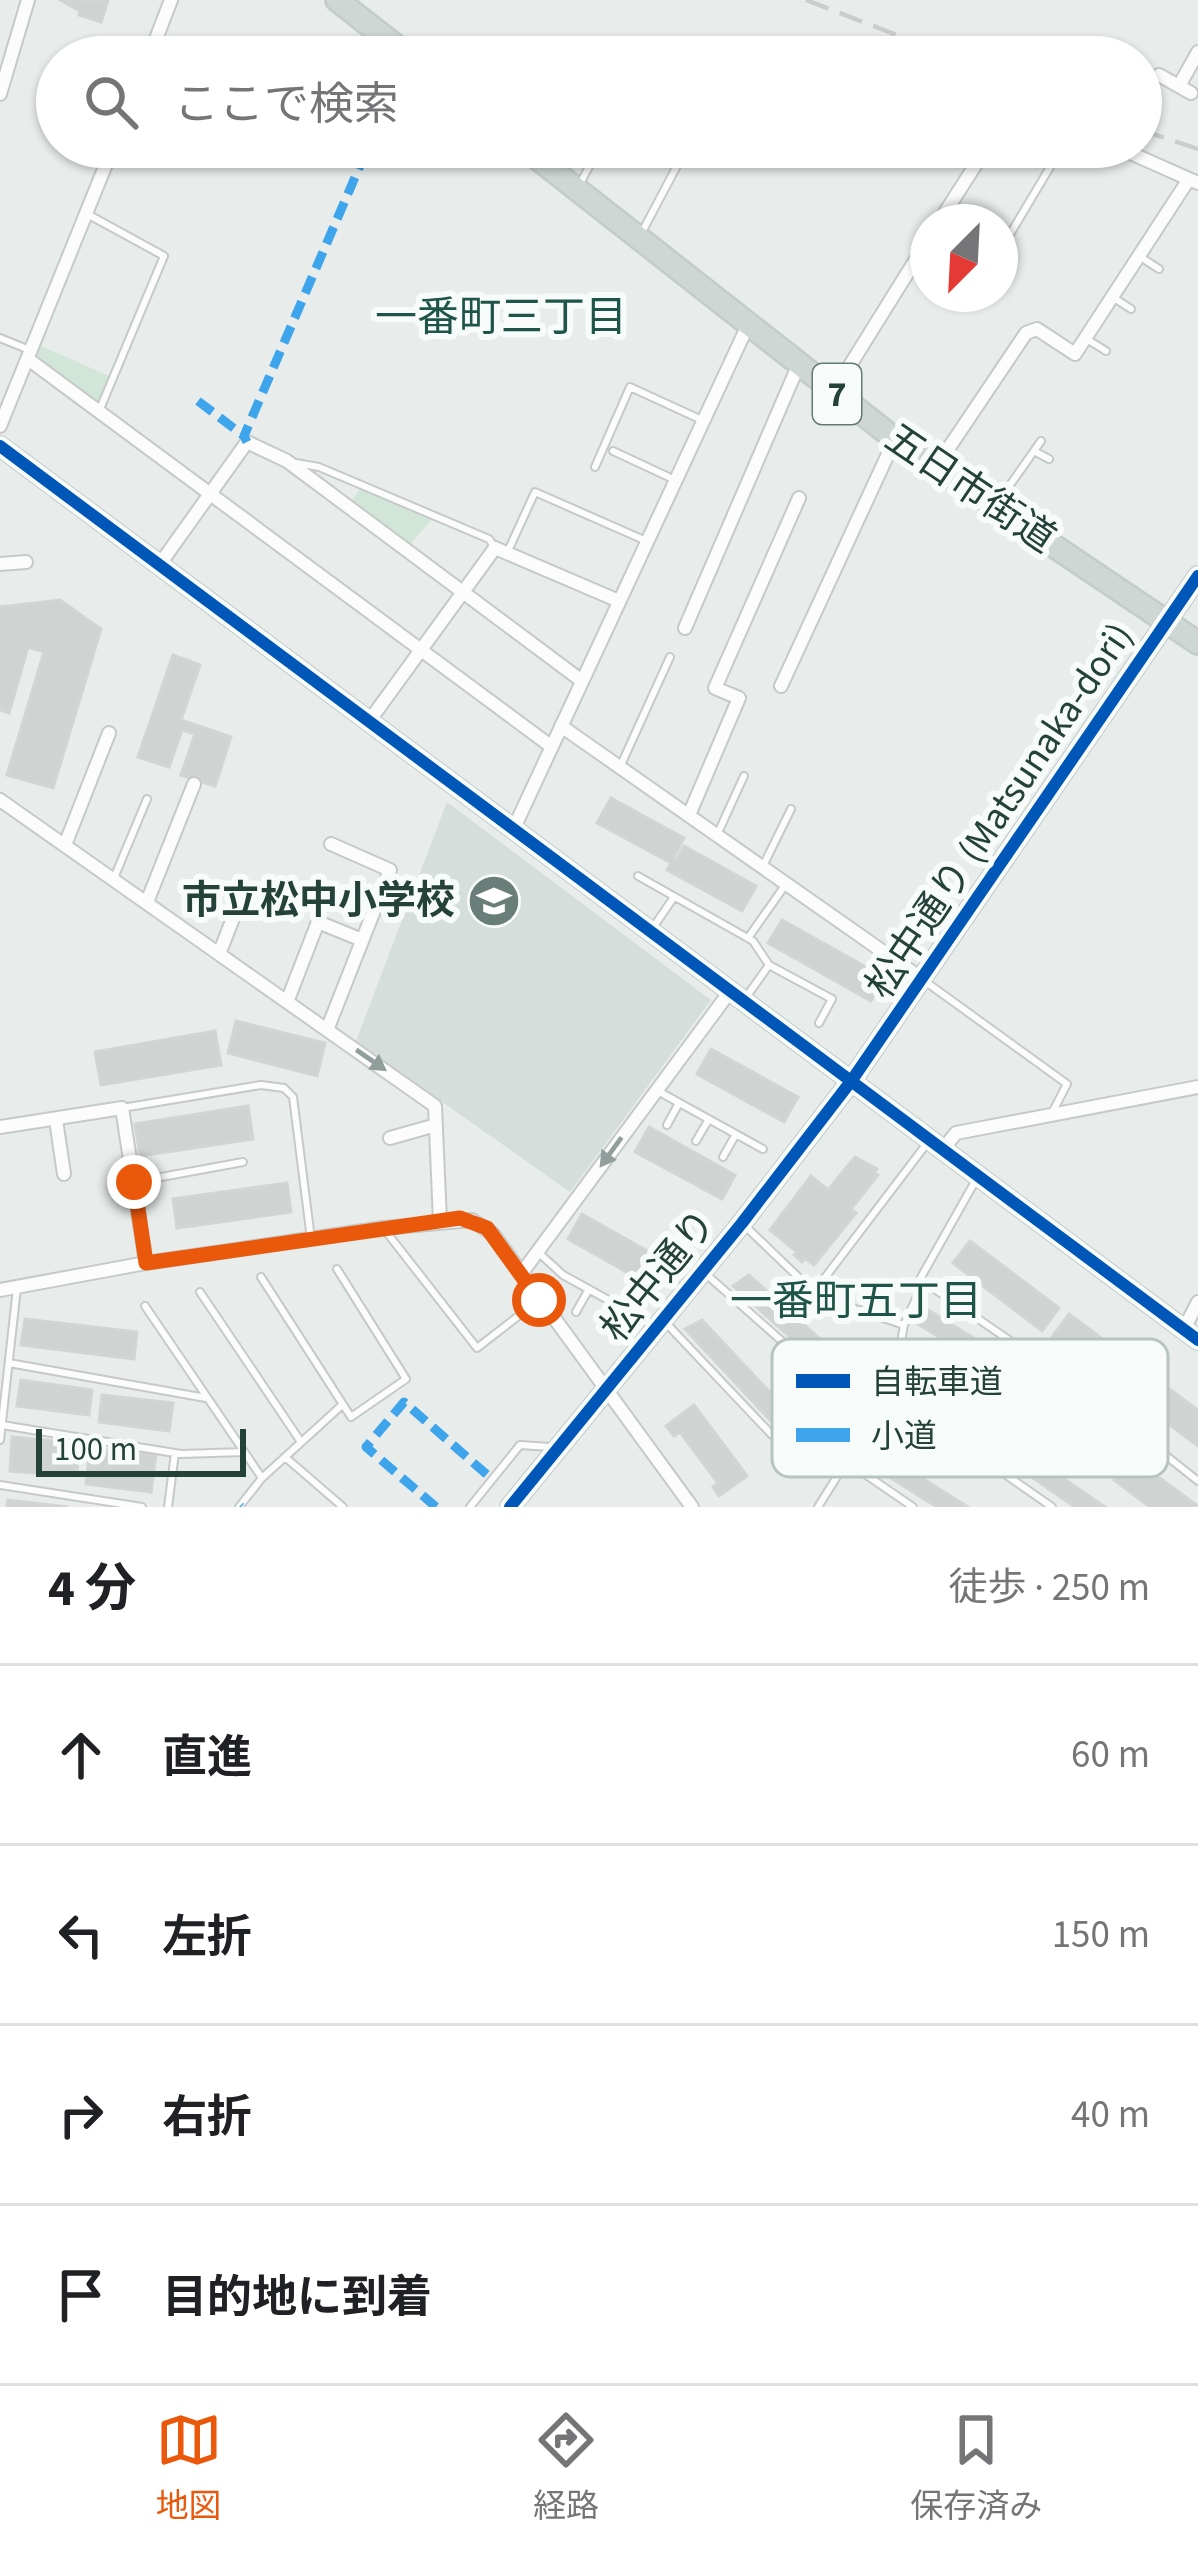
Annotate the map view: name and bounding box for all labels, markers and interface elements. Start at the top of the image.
search box [36,36,1162,168]
icon: search [78,69,144,135]
text: ここで検索 [174,73,399,137]
north arrow [910,204,1018,312]
district label: 一番町三丁目 [375,288,627,348]
road number: 7 [813,364,861,424]
street label: 五日市街道 [874,411,1066,567]
street label: 松中通り (Matsunaka-dori) [853,612,1147,1010]
place label: 市立松中小学校 [182,873,455,929]
school or university icon: 市立松中小学校 [466,873,522,929]
one-way arrow [354,1048,387,1071]
one-way arrow [600,1136,624,1168]
route end [107,1155,161,1209]
street label: 松中通り [588,1198,730,1354]
district label: 一番町五丁目 [730,1272,982,1332]
route start [512,1273,566,1327]
legend [772,1339,1168,1477]
text: 自転車道 [871,1359,1003,1406]
text: 小道 [871,1413,937,1460]
scale bar [36,1423,246,1476]
text: 100 m [54,1426,137,1473]
text: 4 分 [48,1553,136,1625]
text: 徒歩 · 250 m [948,1560,1150,1616]
icon: ahead [48,1722,114,1788]
text: 直進 [162,1726,252,1790]
text: 60 m [1071,1727,1150,1783]
icon: left [48,1902,114,1968]
text: 左折 [162,1906,252,1970]
text: 150 m [1052,1907,1150,1963]
icon: right [48,2082,114,2148]
text: 右折 [162,2086,252,2150]
text: 40 m [1071,2087,1150,2143]
icon: arrive [48,2262,114,2328]
text: 目的地に到着 [162,2266,432,2330]
tab: 地図 [156,2407,222,2530]
tab: 経路 [533,2407,599,2530]
tab: 保存済み [910,2407,1042,2530]

